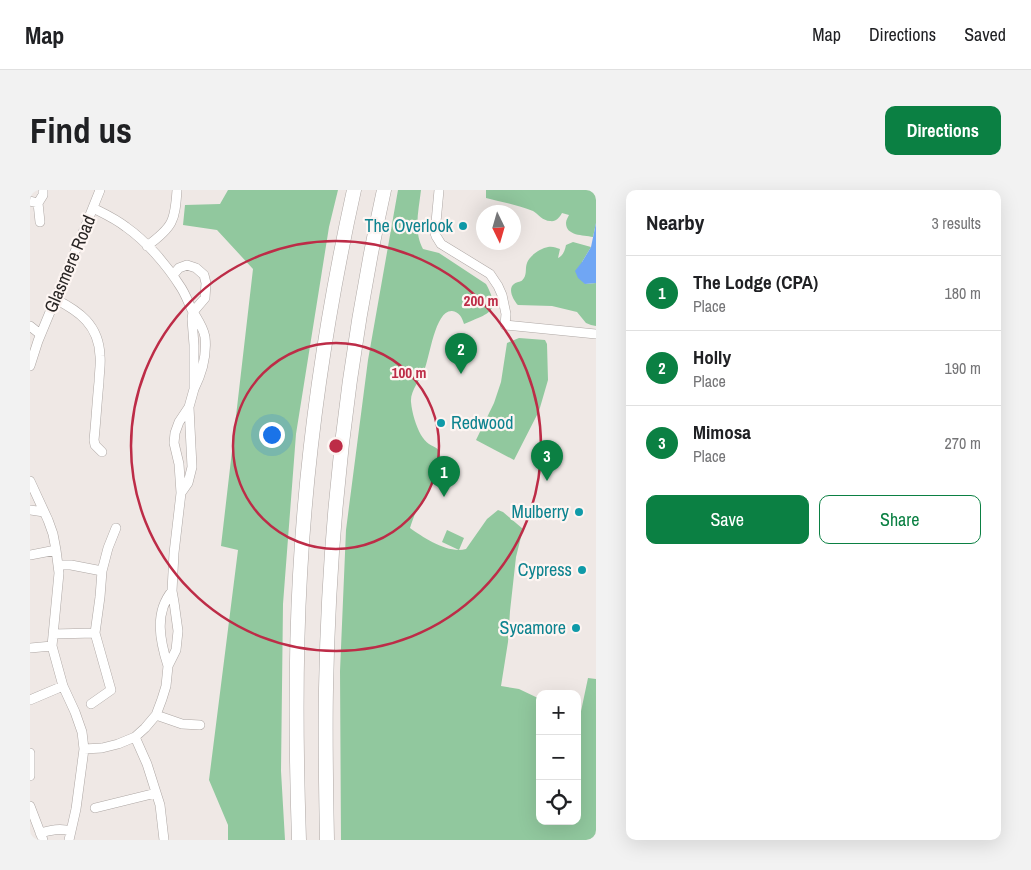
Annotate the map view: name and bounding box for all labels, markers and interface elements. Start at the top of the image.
text: Map [25,19,64,51]
text: Map [812,22,841,47]
text: Directions [869,22,936,47]
text: Saved [964,22,1006,47]
button: Directions [885,106,1001,155]
text: Find us [30,107,132,154]
north arrow [476,205,521,250]
text: Nearby [646,208,704,237]
street label: Glasmere Road [38,211,101,316]
text: 3 results [931,212,981,234]
place label: The Overlook [364,213,454,238]
marker: The Overlook [457,220,469,232]
text: The Lodge (CPA) [693,269,818,295]
text: 1 [658,282,666,304]
text: 180 m [945,282,981,304]
text: 200 m [464,290,498,311]
text: Place [693,295,726,317]
pin: 2 [445,333,477,374]
text: Holly [693,344,731,370]
text: 2 [658,357,666,379]
text: 190 m [945,357,981,379]
text: 100 m [392,362,426,383]
text: Place [693,370,726,392]
place label: Redwood [451,410,513,435]
marker: Redwood [435,417,447,429]
text: Mimosa [693,419,751,445]
your location [259,422,285,448]
text: 3 [658,432,666,454]
text: 270 m [945,432,981,454]
centre of rings [327,437,345,455]
pin: 3 [531,440,563,481]
text: Place [693,445,726,467]
pin: 1 [428,456,460,497]
button: Save [646,495,809,544]
button: Share [819,495,981,544]
place label: Mulberry [512,499,570,524]
marker: Mulberry [573,506,585,518]
place label: Cypress [518,557,572,582]
marker: Cypress [576,564,588,576]
place label: Sycamore [500,615,566,640]
marker: Sycamore [570,622,582,634]
map controls [536,690,581,825]
button: + [536,690,581,735]
button: − [536,735,581,780]
button: locate [536,780,581,825]

